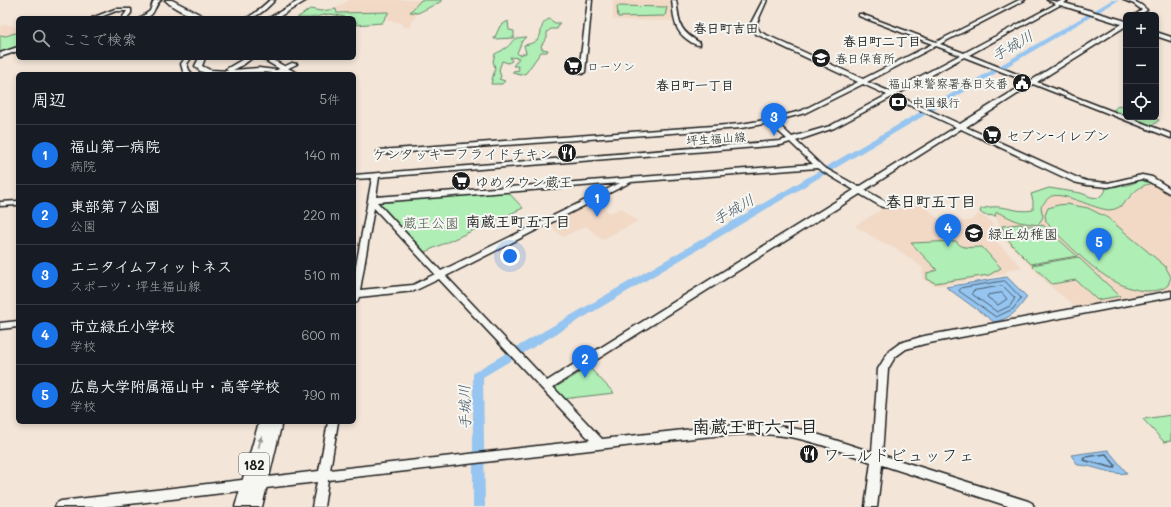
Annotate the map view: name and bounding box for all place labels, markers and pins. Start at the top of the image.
school or university icon: 春日保育所 [810,47,832,69]
place label: 春日保育所 [835,50,895,66]
supermarket icon: ローソン [562,55,584,77]
place label: ローソン [587,58,635,74]
public building icon: 福山東警察署春日交番 [1011,72,1033,94]
place label: 福山東警察署春日交番 [888,75,1008,91]
bank icon: 中国銀行 [887,91,909,113]
place label: 中国銀行 [912,94,960,110]
pin: 3 [761,103,787,136]
supermarket icon: セブン-イレブン [981,124,1003,146]
place label: セブン-イレブン [1006,126,1110,145]
restaurant icon: ケンタッキーフライドチキン [556,142,578,164]
place label: ケンタッキーフライドチキン [373,144,553,163]
supermarket icon: ゆめタウン蔵王 [450,170,472,192]
place label: ゆめタウン蔵王 [475,172,573,191]
pin: 1 [584,184,610,217]
pin: 4 [935,214,961,247]
school or university icon: 緑丘幼稚園 [963,222,985,244]
place label: 緑丘幼稚園 [988,224,1058,243]
pin: 5 [1086,228,1112,261]
pin: 2 [572,345,598,378]
restaurant icon: ワールドビュッフェ [798,443,820,465]
place label: ワールドビュッフェ [823,443,975,465]

